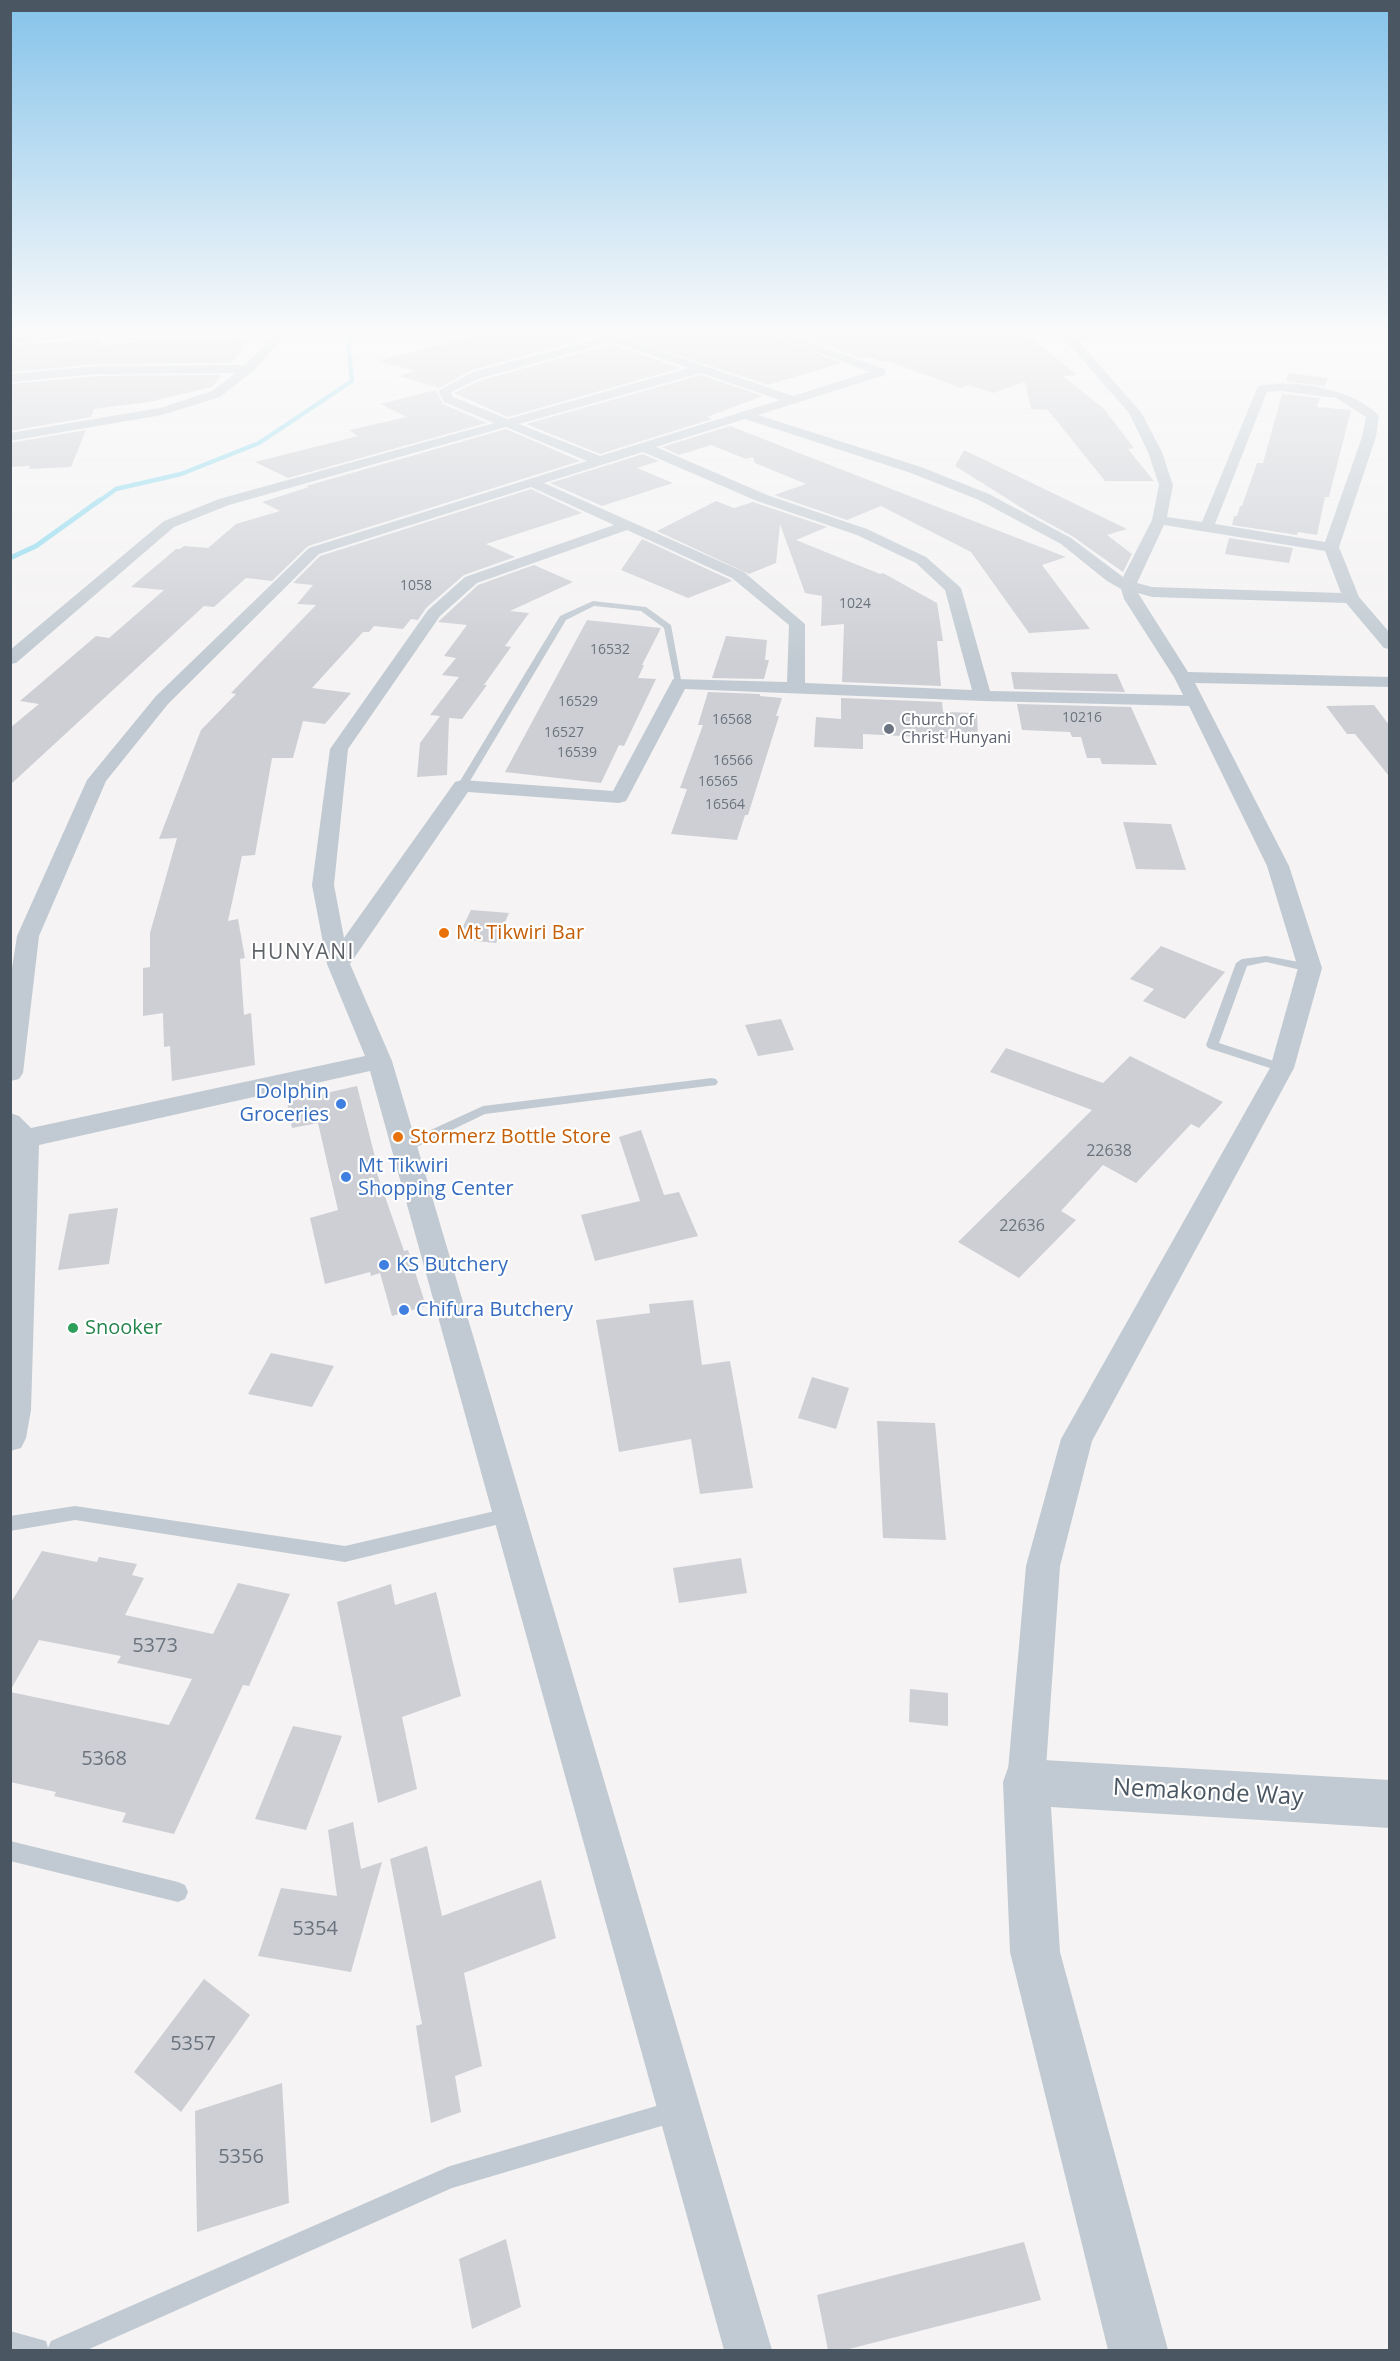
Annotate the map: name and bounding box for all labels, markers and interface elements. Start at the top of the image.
house number: 1058 [400,578,432,594]
house number: 1024 [839,596,871,612]
house number: 16532 [590,642,630,658]
house number: 16529 [558,694,598,710]
place label: Church of Christ Hunyani [901,710,1011,748]
house number: 10216 [1062,710,1102,726]
house number: 16568 [712,712,752,728]
marker: Church of Christ Hunyani [882,722,896,736]
house number: 16527 [544,725,584,741]
house number: 16539 [557,745,597,761]
house number: 16566 [713,753,753,769]
house number: 16565 [698,774,738,790]
house number: 16564 [705,797,745,813]
place label: Mt Tikwiri Bar [456,921,584,945]
marker: Mt Tikwiri Bar [437,926,451,940]
district label: HUNYANI [251,940,355,966]
place label: Dolphin Groceries [239,1080,329,1127]
marker: Dolphin Groceries [334,1097,348,1111]
place label: Stormerz Bottle Store [410,1125,611,1149]
marker: Stormerz Bottle Store [391,1130,405,1144]
house number: 22638 [1086,1141,1132,1161]
place label: Mt Tikwiri Shopping Center [358,1154,514,1201]
marker: Mt Tikwiri Shopping Center [339,1170,353,1184]
house number: 22636 [999,1216,1045,1236]
place label: KS Butchery [396,1253,508,1277]
marker: KS Butchery [377,1258,391,1272]
place label: Chifura Butchery [416,1298,573,1322]
marker: Chifura Butchery [397,1303,411,1317]
place label: Snooker [85,1316,162,1340]
marker: Snooker [66,1321,80,1335]
house number: 5373 [132,1634,178,1658]
house number: 5368 [81,1747,127,1771]
street label: Nemakonde Way [1112,1774,1304,1812]
house number: 5354 [292,1917,338,1941]
house number: 5357 [170,2032,216,2056]
house number: 5356 [218,2145,264,2169]

